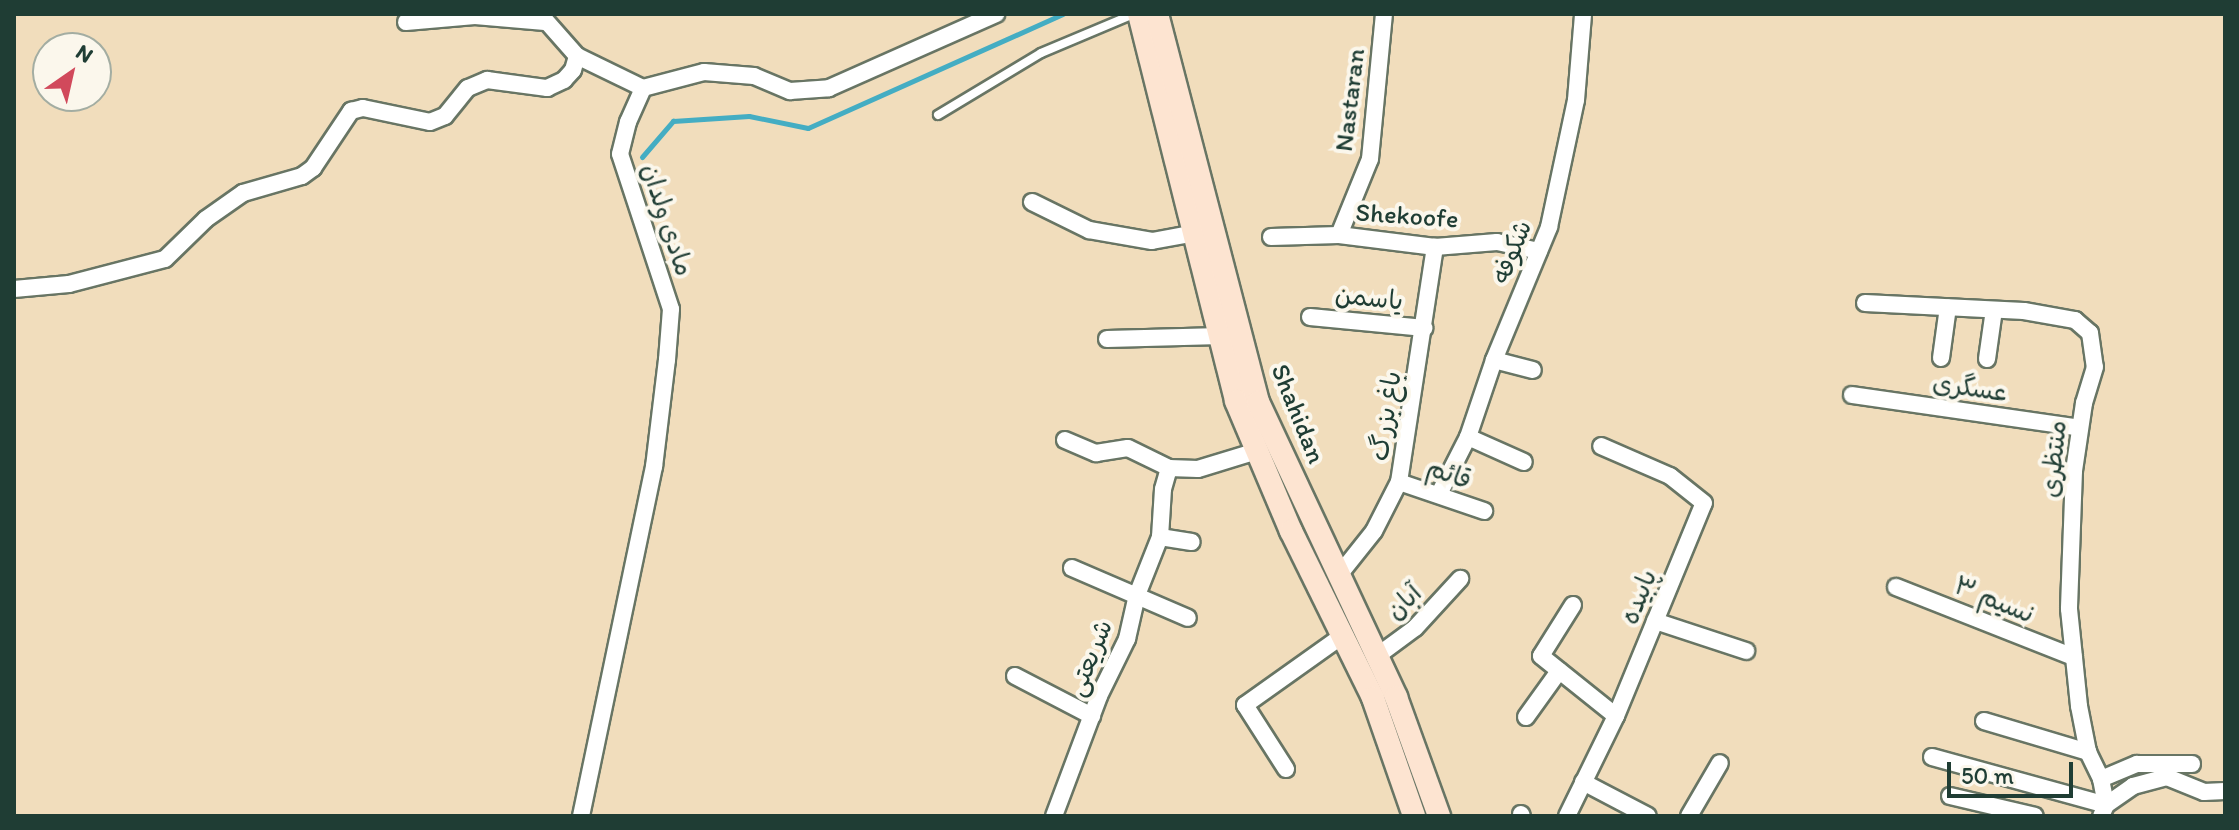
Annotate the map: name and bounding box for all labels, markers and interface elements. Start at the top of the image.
north arrow [32,32,112,112]
text: N [71,38,98,69]
street label: Nastaran [1328,47,1372,153]
street label: مادی ولدان [634,160,700,280]
street label: Shekoofe [1355,197,1459,235]
street label: شکوفه [1485,216,1539,288]
street label: یاسمن [1333,279,1405,317]
street label: Shahidan [1264,360,1332,468]
street label: عسگری [1931,367,2009,409]
street label: باغ بزرگ [1364,369,1408,463]
street label: منتظری [2034,419,2074,499]
street label: قائم [1423,452,1475,496]
street label: پابیده [1614,565,1664,629]
street label: نسیم ۳ [1949,570,2039,630]
street label: آبان [1380,578,1428,626]
street label: شریعتی [1061,615,1119,701]
scale bar [1951,746,2077,796]
text: 50 m [1961,761,2014,790]

